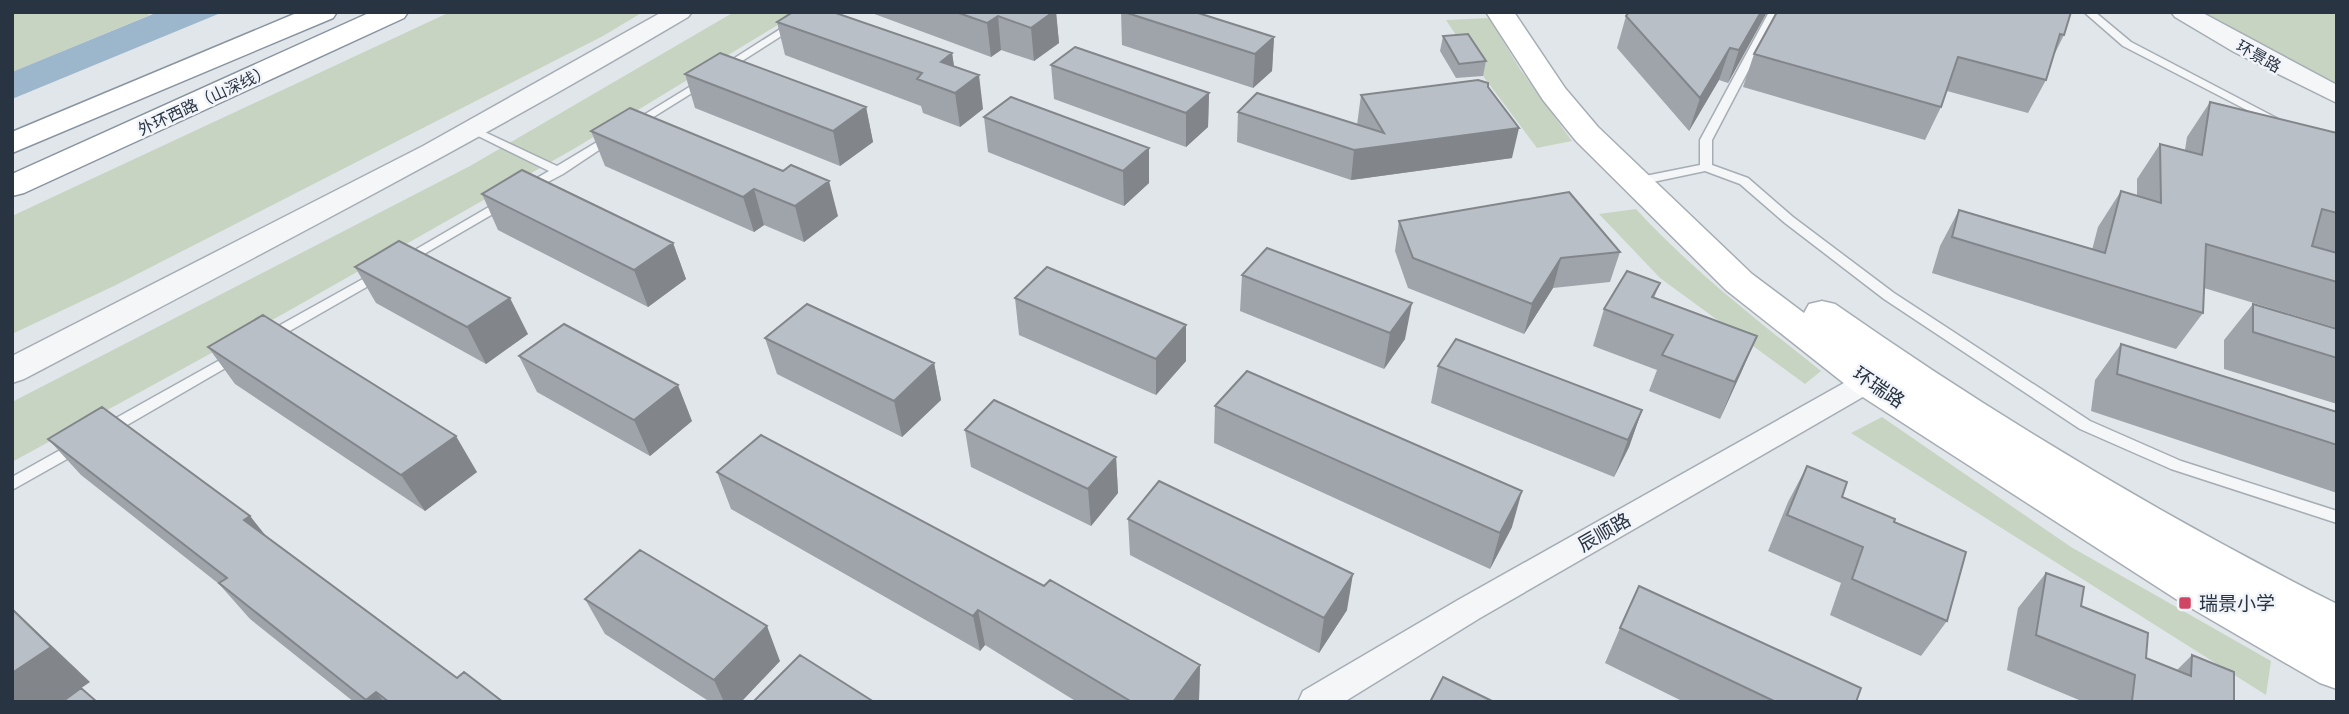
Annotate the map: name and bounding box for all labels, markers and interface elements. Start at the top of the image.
street label: 环景路 [2234,36,2285,76]
street label: 外环西路（山深线） [135,61,273,139]
street label: 环瑞路 [1849,361,1909,412]
street label: 辰顺路 [1573,507,1634,556]
place label: 瑞景小学 [2199,591,2275,614]
marker: 瑞景小学 [2177,595,2193,611]

